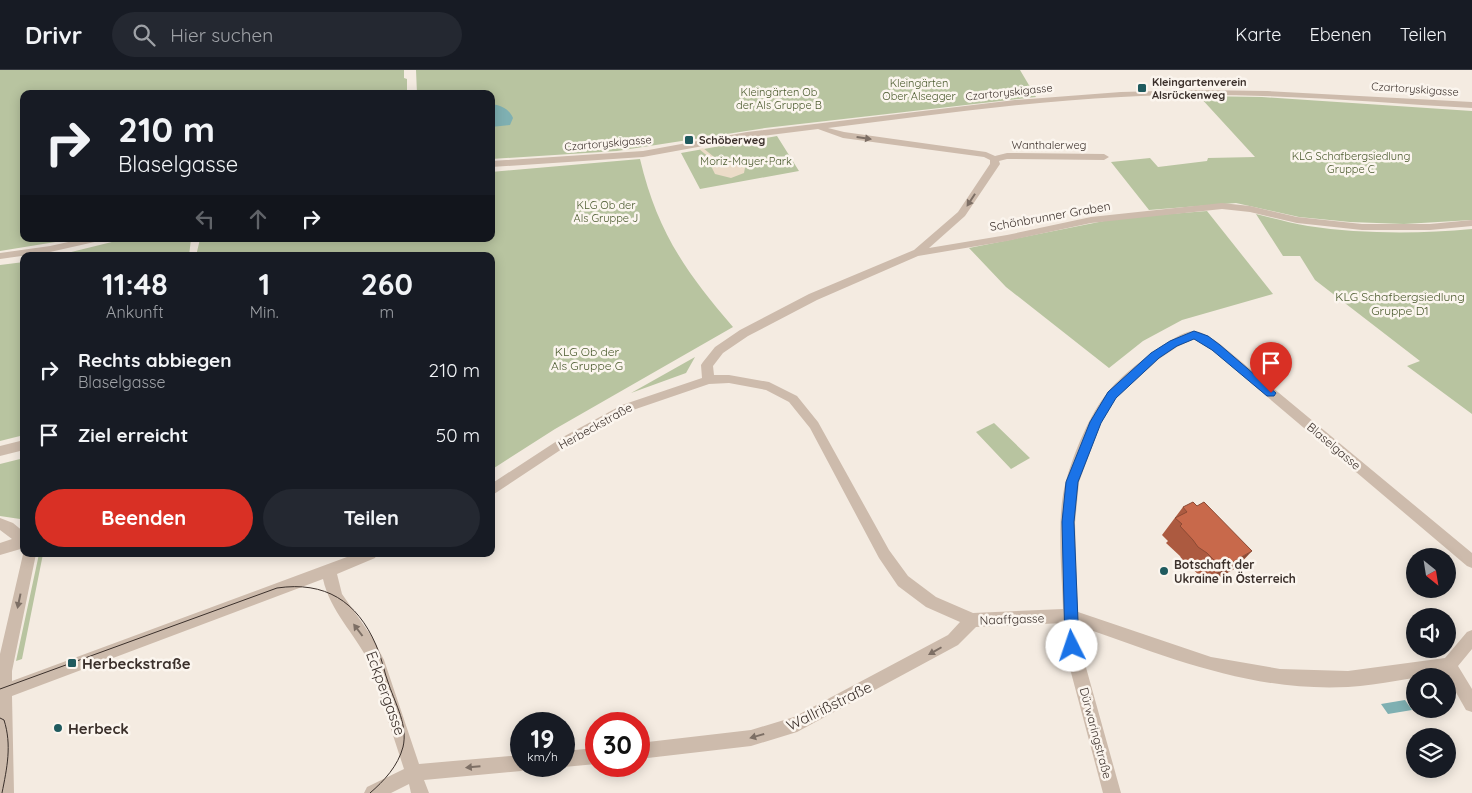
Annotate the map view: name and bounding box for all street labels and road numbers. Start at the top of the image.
street label: Czartoryskigasse [1371,79,1459,99]
street label: Czartoryskigasse [965,80,1053,104]
street label: Czartoryskigasse [564,132,652,154]
street label: Wanthalerweg [1012,138,1086,152]
street label: Schönbrunner Graben [988,198,1112,234]
street label: Herbeckstraße [555,399,635,452]
street label: Blaselgasse [1304,419,1364,473]
street label: Naaffgasse [979,610,1045,628]
street label: Eckpergasse [362,648,410,738]
street label: Wallrißstraße [783,677,875,735]
street label: Dürwaringstraße [1077,686,1115,781]

